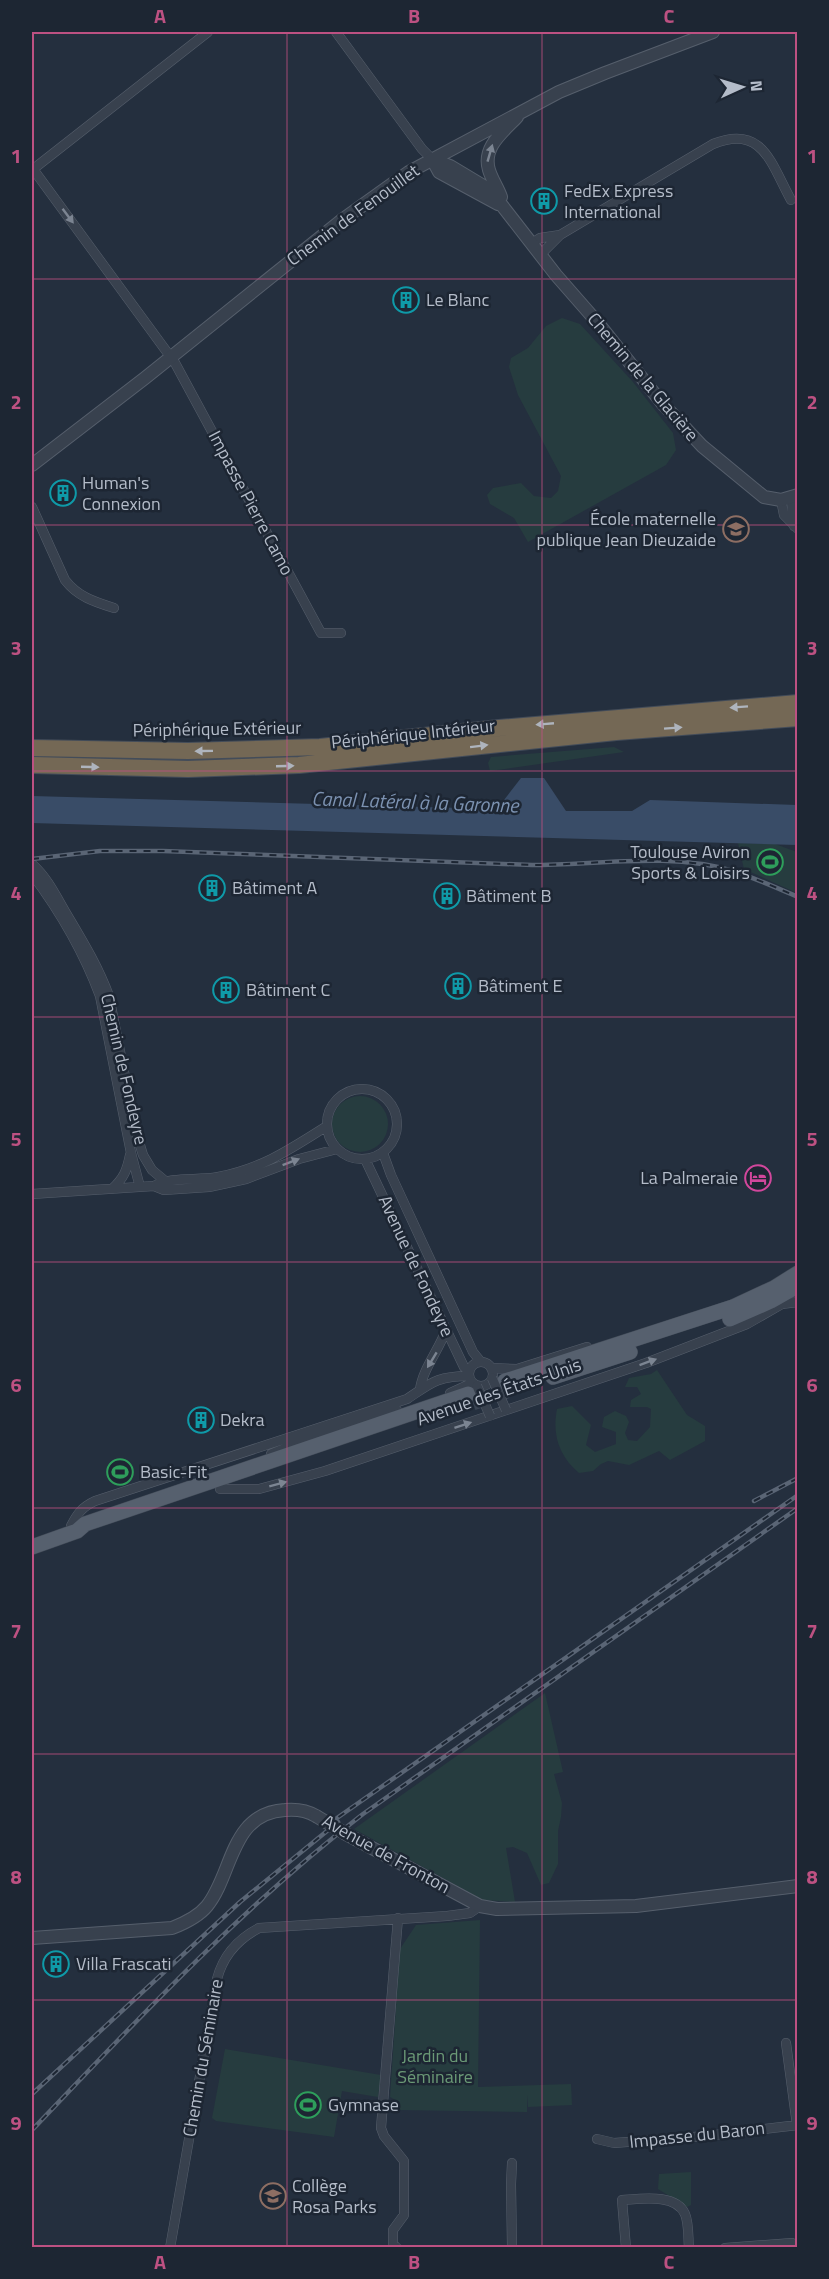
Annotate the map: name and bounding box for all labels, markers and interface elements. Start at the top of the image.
text: A [154,0,166,31]
text: B [408,0,420,31]
text: C [664,0,675,31]
north arrow [712,57,772,117]
text: N [745,80,769,92]
text: 1 [10,140,22,171]
text: 1 [806,140,818,171]
one-way arrow [486,144,495,162]
street label: Chemin de Fenouillet [281,157,425,272]
place label: FedEx Express International [564,177,673,225]
building icon: FedEx Express International [529,186,559,216]
one-way arrow [61,208,74,224]
building icon: Le Blanc [391,285,421,315]
place label: Le Blanc [426,286,490,313]
street label: Chemin de la Glacière [581,306,706,447]
text: 2 [10,386,22,417]
text: 2 [806,386,818,417]
street label: Impasse Pierre Camo [202,426,301,580]
place label: Human's Connexion [82,469,161,517]
building icon: Human's Connexion [48,478,78,508]
place label: École maternelle publique Jean Dieuzaide [537,505,716,553]
school or university icon: École maternelle publique Jean Dieuzaide [721,514,751,544]
text: 3 [10,632,22,663]
text: 3 [806,632,818,663]
one-way arrow [730,702,749,712]
street label: Périphérique Intérieur [330,711,496,756]
street label: Périphérique Extérieur [132,714,302,743]
one-way arrow [535,719,554,729]
one-way arrow [663,723,682,733]
one-way arrow [469,742,488,751]
one-way arrow [195,746,214,756]
one-way arrow [80,762,99,771]
one-way arrow [275,762,294,771]
water label: Canal Latéral à la Garonne [311,782,521,821]
place label: Toulouse Aviron Sports & Loisirs [630,838,750,886]
sports icon: Toulouse Aviron Sports & Loisirs [755,847,785,877]
building icon: Bâtiment A [197,873,227,903]
place label: Bâtiment A [232,874,317,901]
text: 4 [10,877,22,908]
text: 4 [806,877,818,908]
building icon: Bâtiment B [432,881,462,911]
place label: Bâtiment B [466,882,551,909]
building icon: Bâtiment E [443,971,473,1001]
place label: Bâtiment E [478,972,562,999]
building icon: Bâtiment C [211,975,241,1005]
place label: Bâtiment C [246,976,330,1003]
street label: Chemin de Fondeyre [94,991,155,1147]
text: 5 [10,1123,22,1154]
text: 5 [806,1123,818,1154]
one-way arrow [283,1157,301,1167]
hotel icon: La Palmeraie [743,1163,773,1193]
place label: La Palmeraie [640,1164,738,1191]
street label: Avenue de Fondeyre [372,1191,461,1341]
street label: Avenue des États-Unis [413,1351,585,1432]
one-way arrow [427,1352,438,1368]
one-way arrow [639,1357,657,1367]
text: 6 [10,1369,22,1400]
text: 6 [806,1369,818,1400]
building icon: Dekra [186,1405,216,1435]
place label: Dekra [220,1406,265,1433]
one-way arrow [455,1420,473,1429]
sports icon: Basic-Fit [105,1457,135,1487]
place label: Basic-Fit [140,1458,208,1485]
one-way arrow [269,1479,287,1488]
text: 7 [10,1615,22,1646]
text: 7 [806,1615,818,1646]
street label: Avenue de Fronton [317,1807,455,1900]
text: 8 [10,1861,22,1892]
text: 8 [806,1861,818,1892]
building icon: Villa Frascati [41,1949,71,1979]
place label: Villa Frascati [76,1950,172,1977]
street label: Chemin du Séminaire [175,1977,230,2139]
park label: Jardin du Séminaire [397,2042,473,2090]
sports icon: Gymnase [293,2090,323,2120]
place label: Gymnase [328,2091,399,2118]
text: 9 [10,2107,22,2138]
text: 9 [806,2107,818,2138]
street label: Impasse du Baron [628,2114,766,2155]
place label: Collège Rosa Parks [292,2172,377,2220]
school or university icon: Collège Rosa Parks [258,2181,288,2211]
text: A [154,2246,166,2277]
text: B [408,2246,420,2277]
text: C [664,2246,675,2277]

